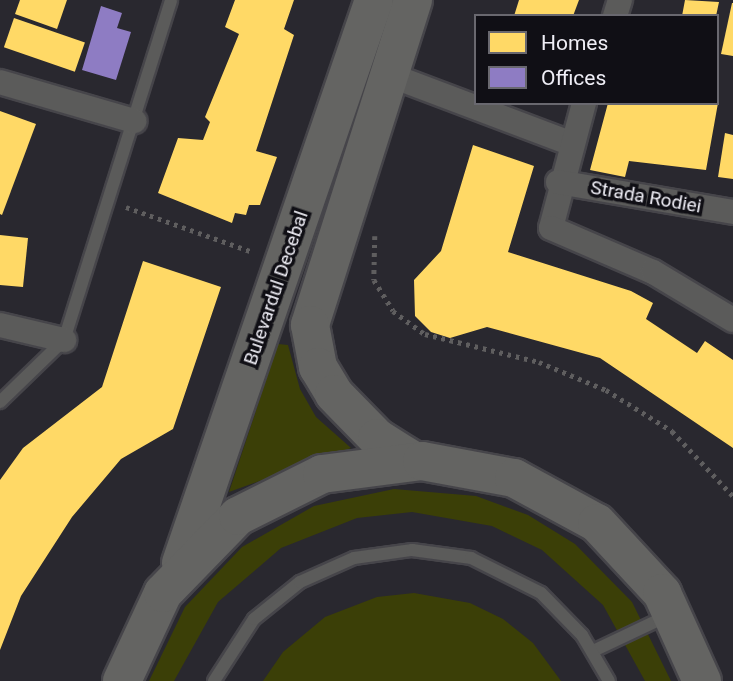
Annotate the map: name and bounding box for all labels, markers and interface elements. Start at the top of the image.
legend [474,14,719,105]
text: Homes [541,31,608,55]
text: Offices [541,66,606,90]
street label: Strada Rodiei [589,176,703,218]
street label: Bulevardul Decebal [239,208,313,368]

